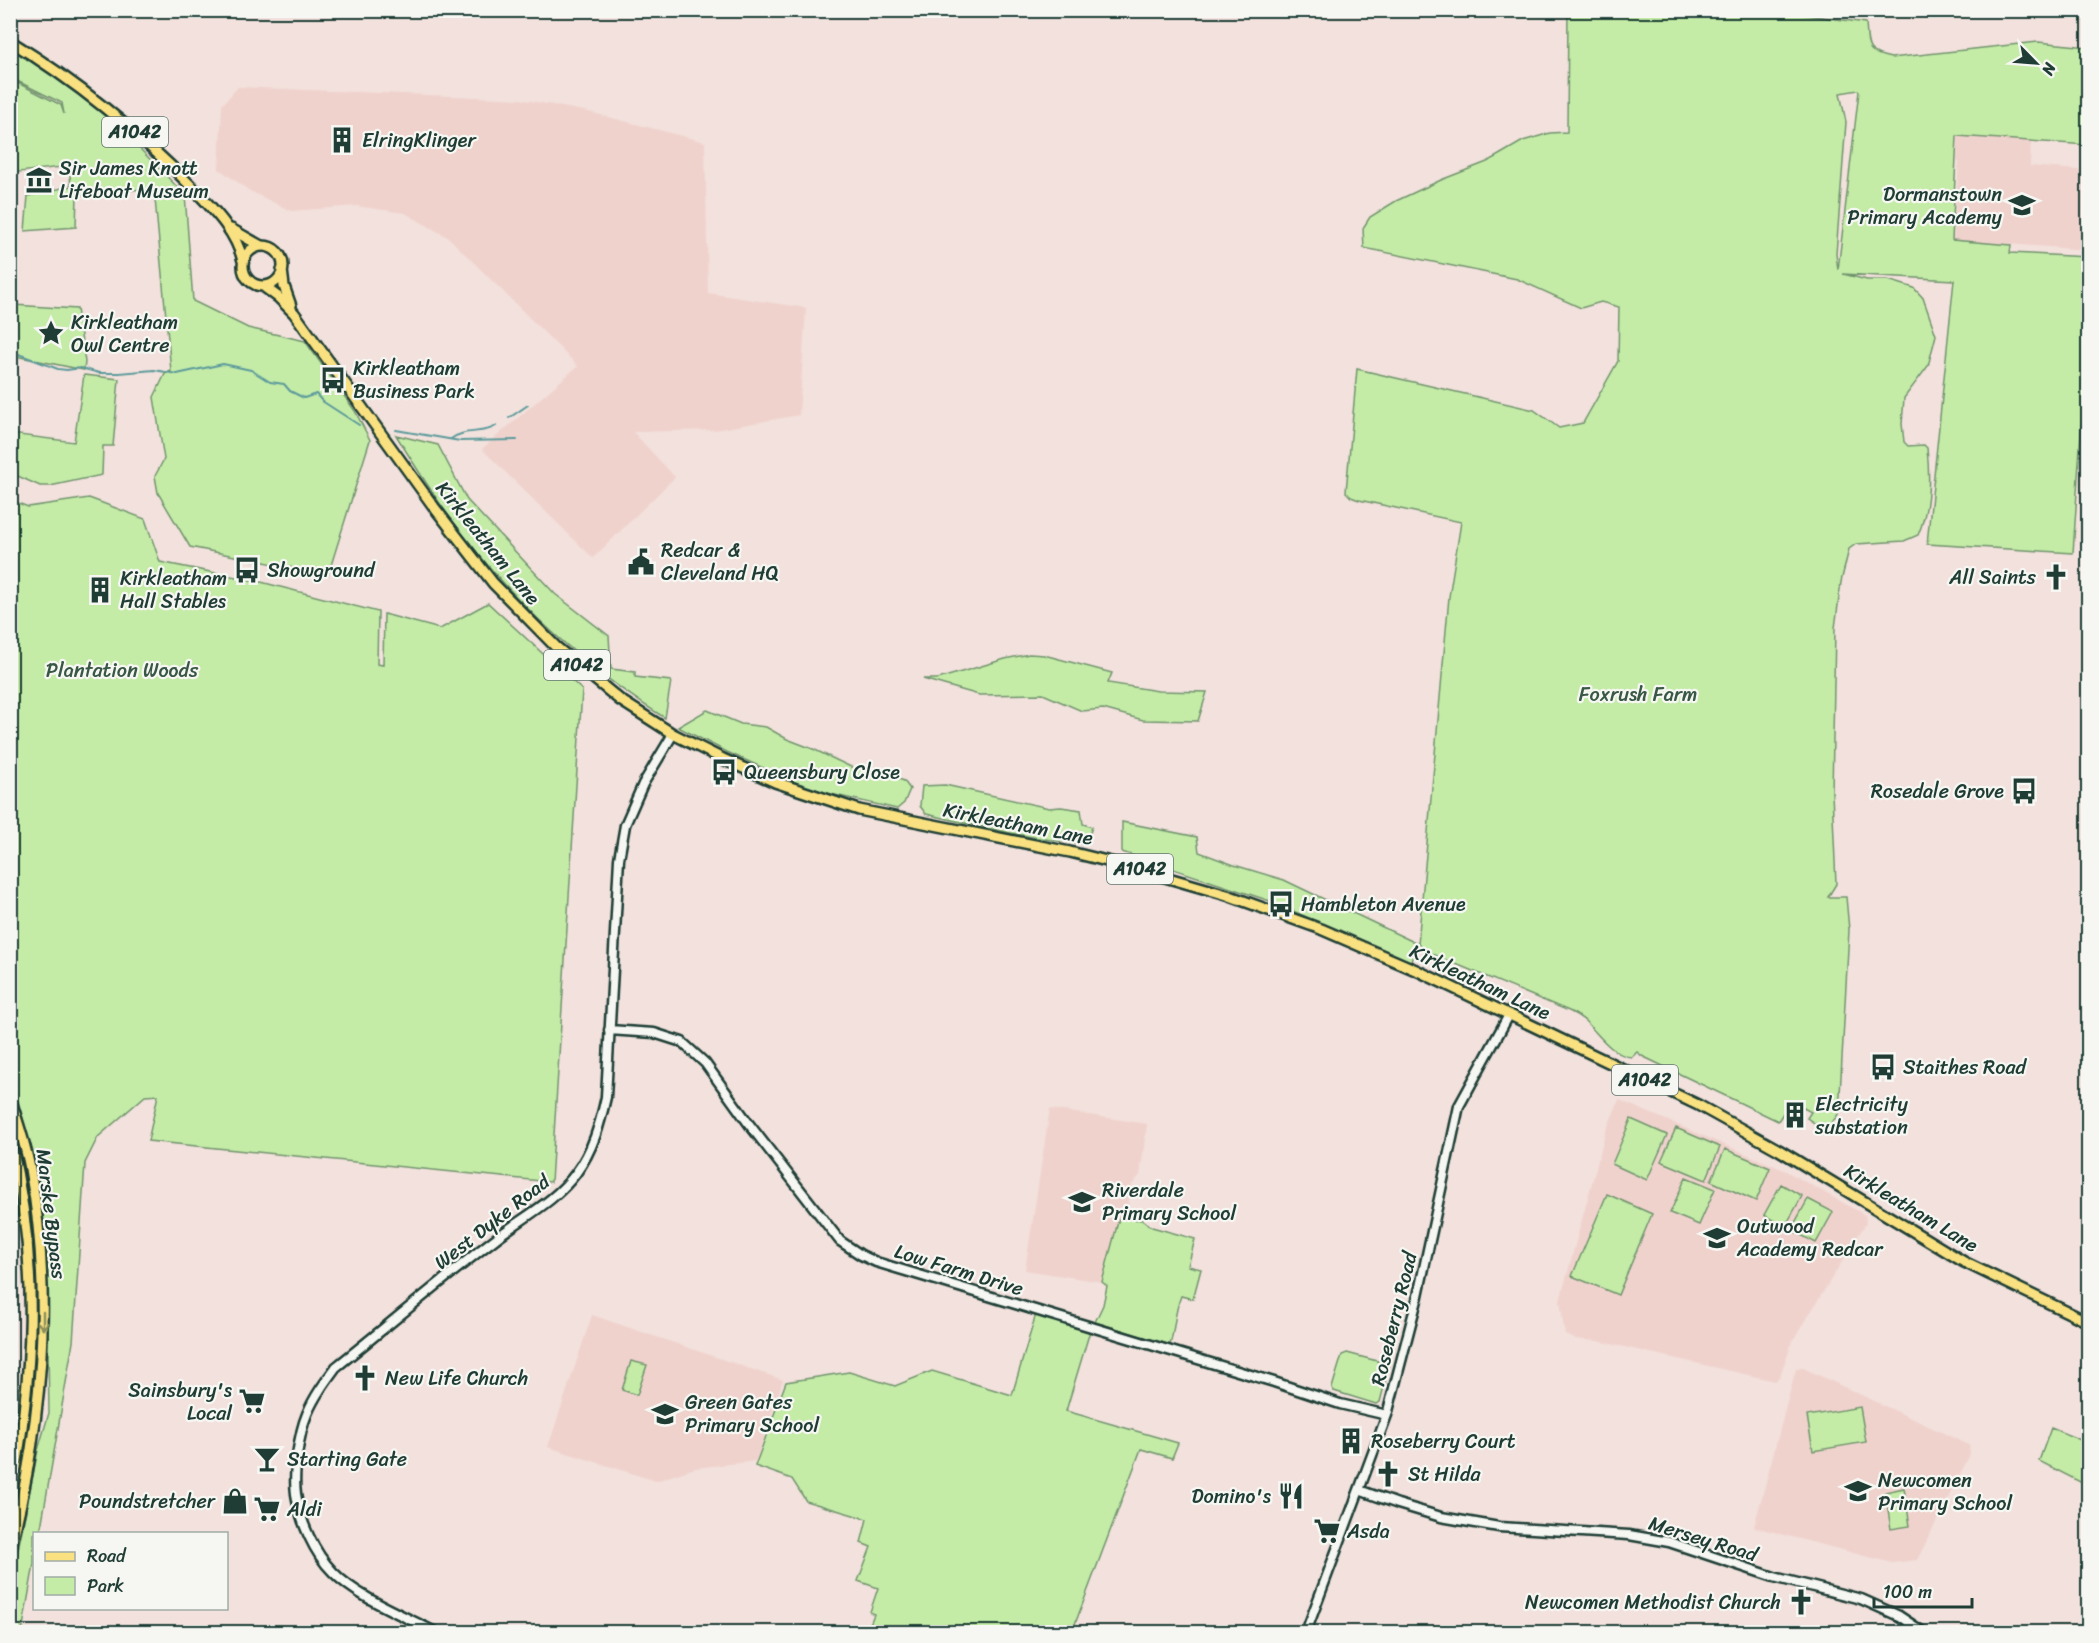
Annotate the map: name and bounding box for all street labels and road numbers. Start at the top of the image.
road number: A1042 [102,117,168,147]
street label: Kirkleatham Lane [427,473,550,613]
road number: A1042 [544,650,610,680]
street label: Kirkleatham Lane [940,792,1096,856]
road number: A1042 [1107,854,1173,884]
street label: Kirkleatham Lane [1404,934,1557,1030]
road number: A1042 [1612,1065,1678,1095]
street label: Marske Bypass [26,1147,76,1282]
street label: Kirkleatham Lane [1837,1154,1985,1262]
street label: West Dyke Road [426,1164,559,1279]
street label: Low Farm Drive [890,1234,1028,1306]
street label: Roseberry Road [1360,1247,1428,1390]
street label: Mersey Road [1644,1506,1763,1573]

